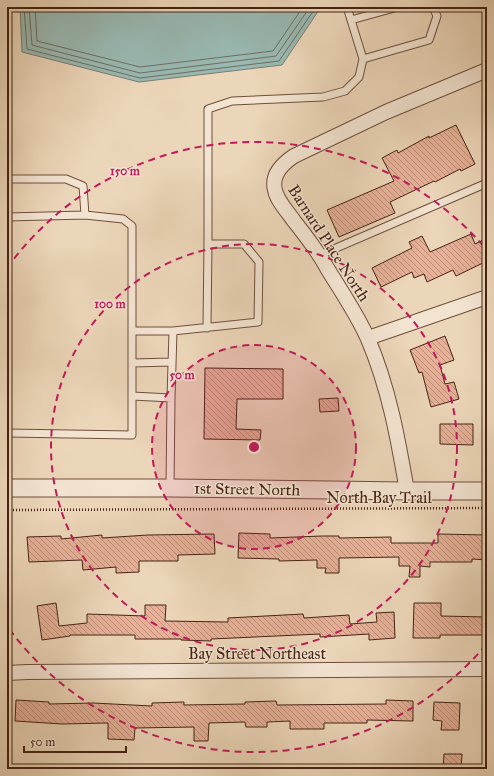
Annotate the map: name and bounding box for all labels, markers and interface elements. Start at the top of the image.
text: 150 m [110,164,141,178]
street label: Barnard Place North [284,181,374,305]
text: 100 m [94,297,127,311]
text: 50 m [169,368,196,382]
centre of rings [247,440,261,454]
street label: 1st Street North [194,479,300,499]
street label: North Bay Trail [326,488,432,507]
street label: Bay Street Northeast [188,644,326,663]
scale bar [24,728,126,754]
text: 50 m [30,735,55,749]

